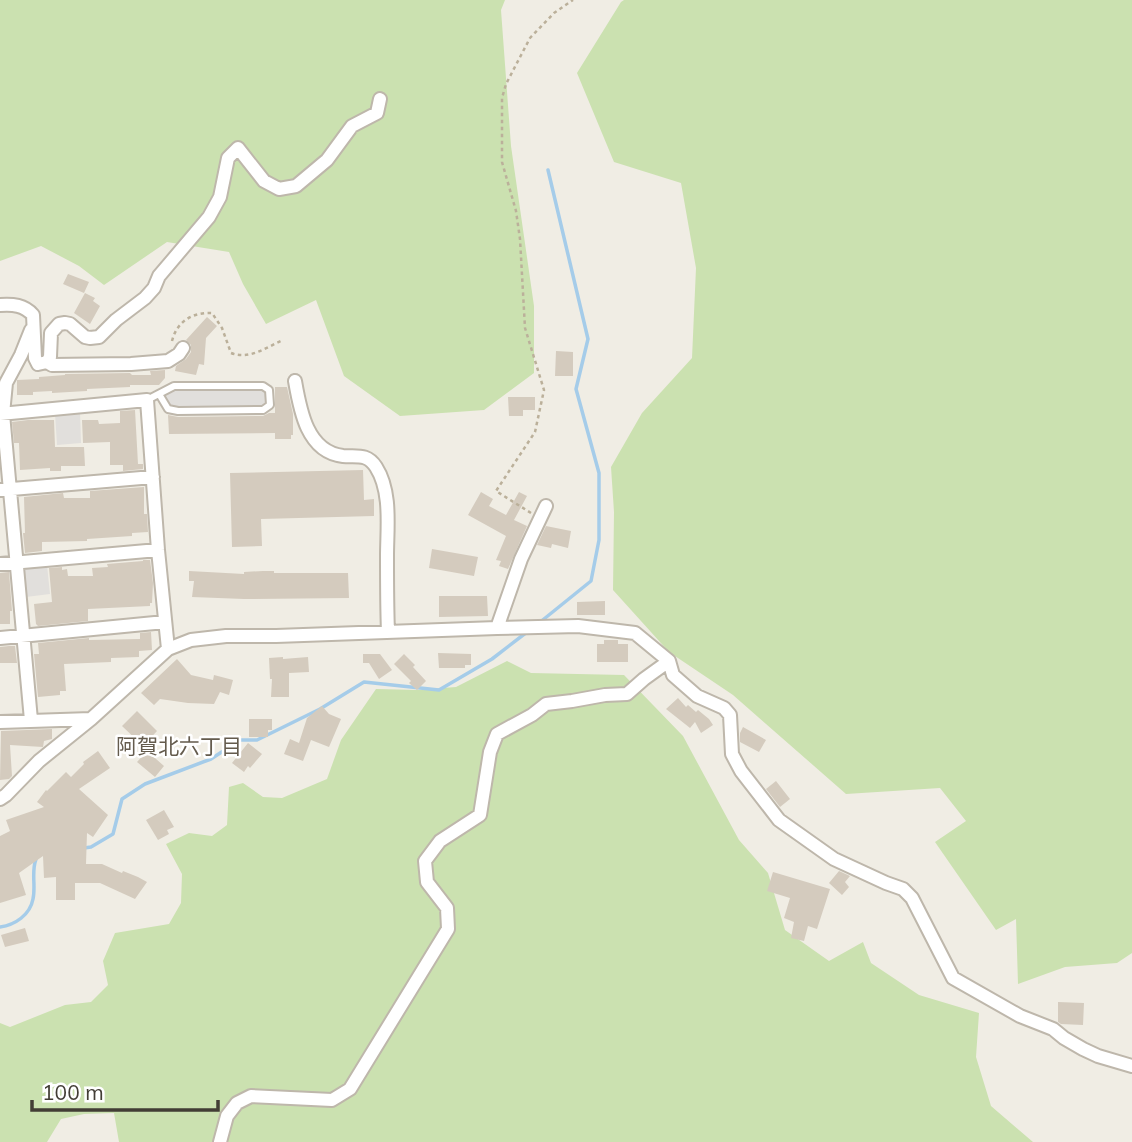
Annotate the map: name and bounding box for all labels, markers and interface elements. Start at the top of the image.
district label: 阿賀北六丁目 [116,733,242,759]
scale bar [32,1068,217,1112]
text: 100 m [42,1079,104,1105]

